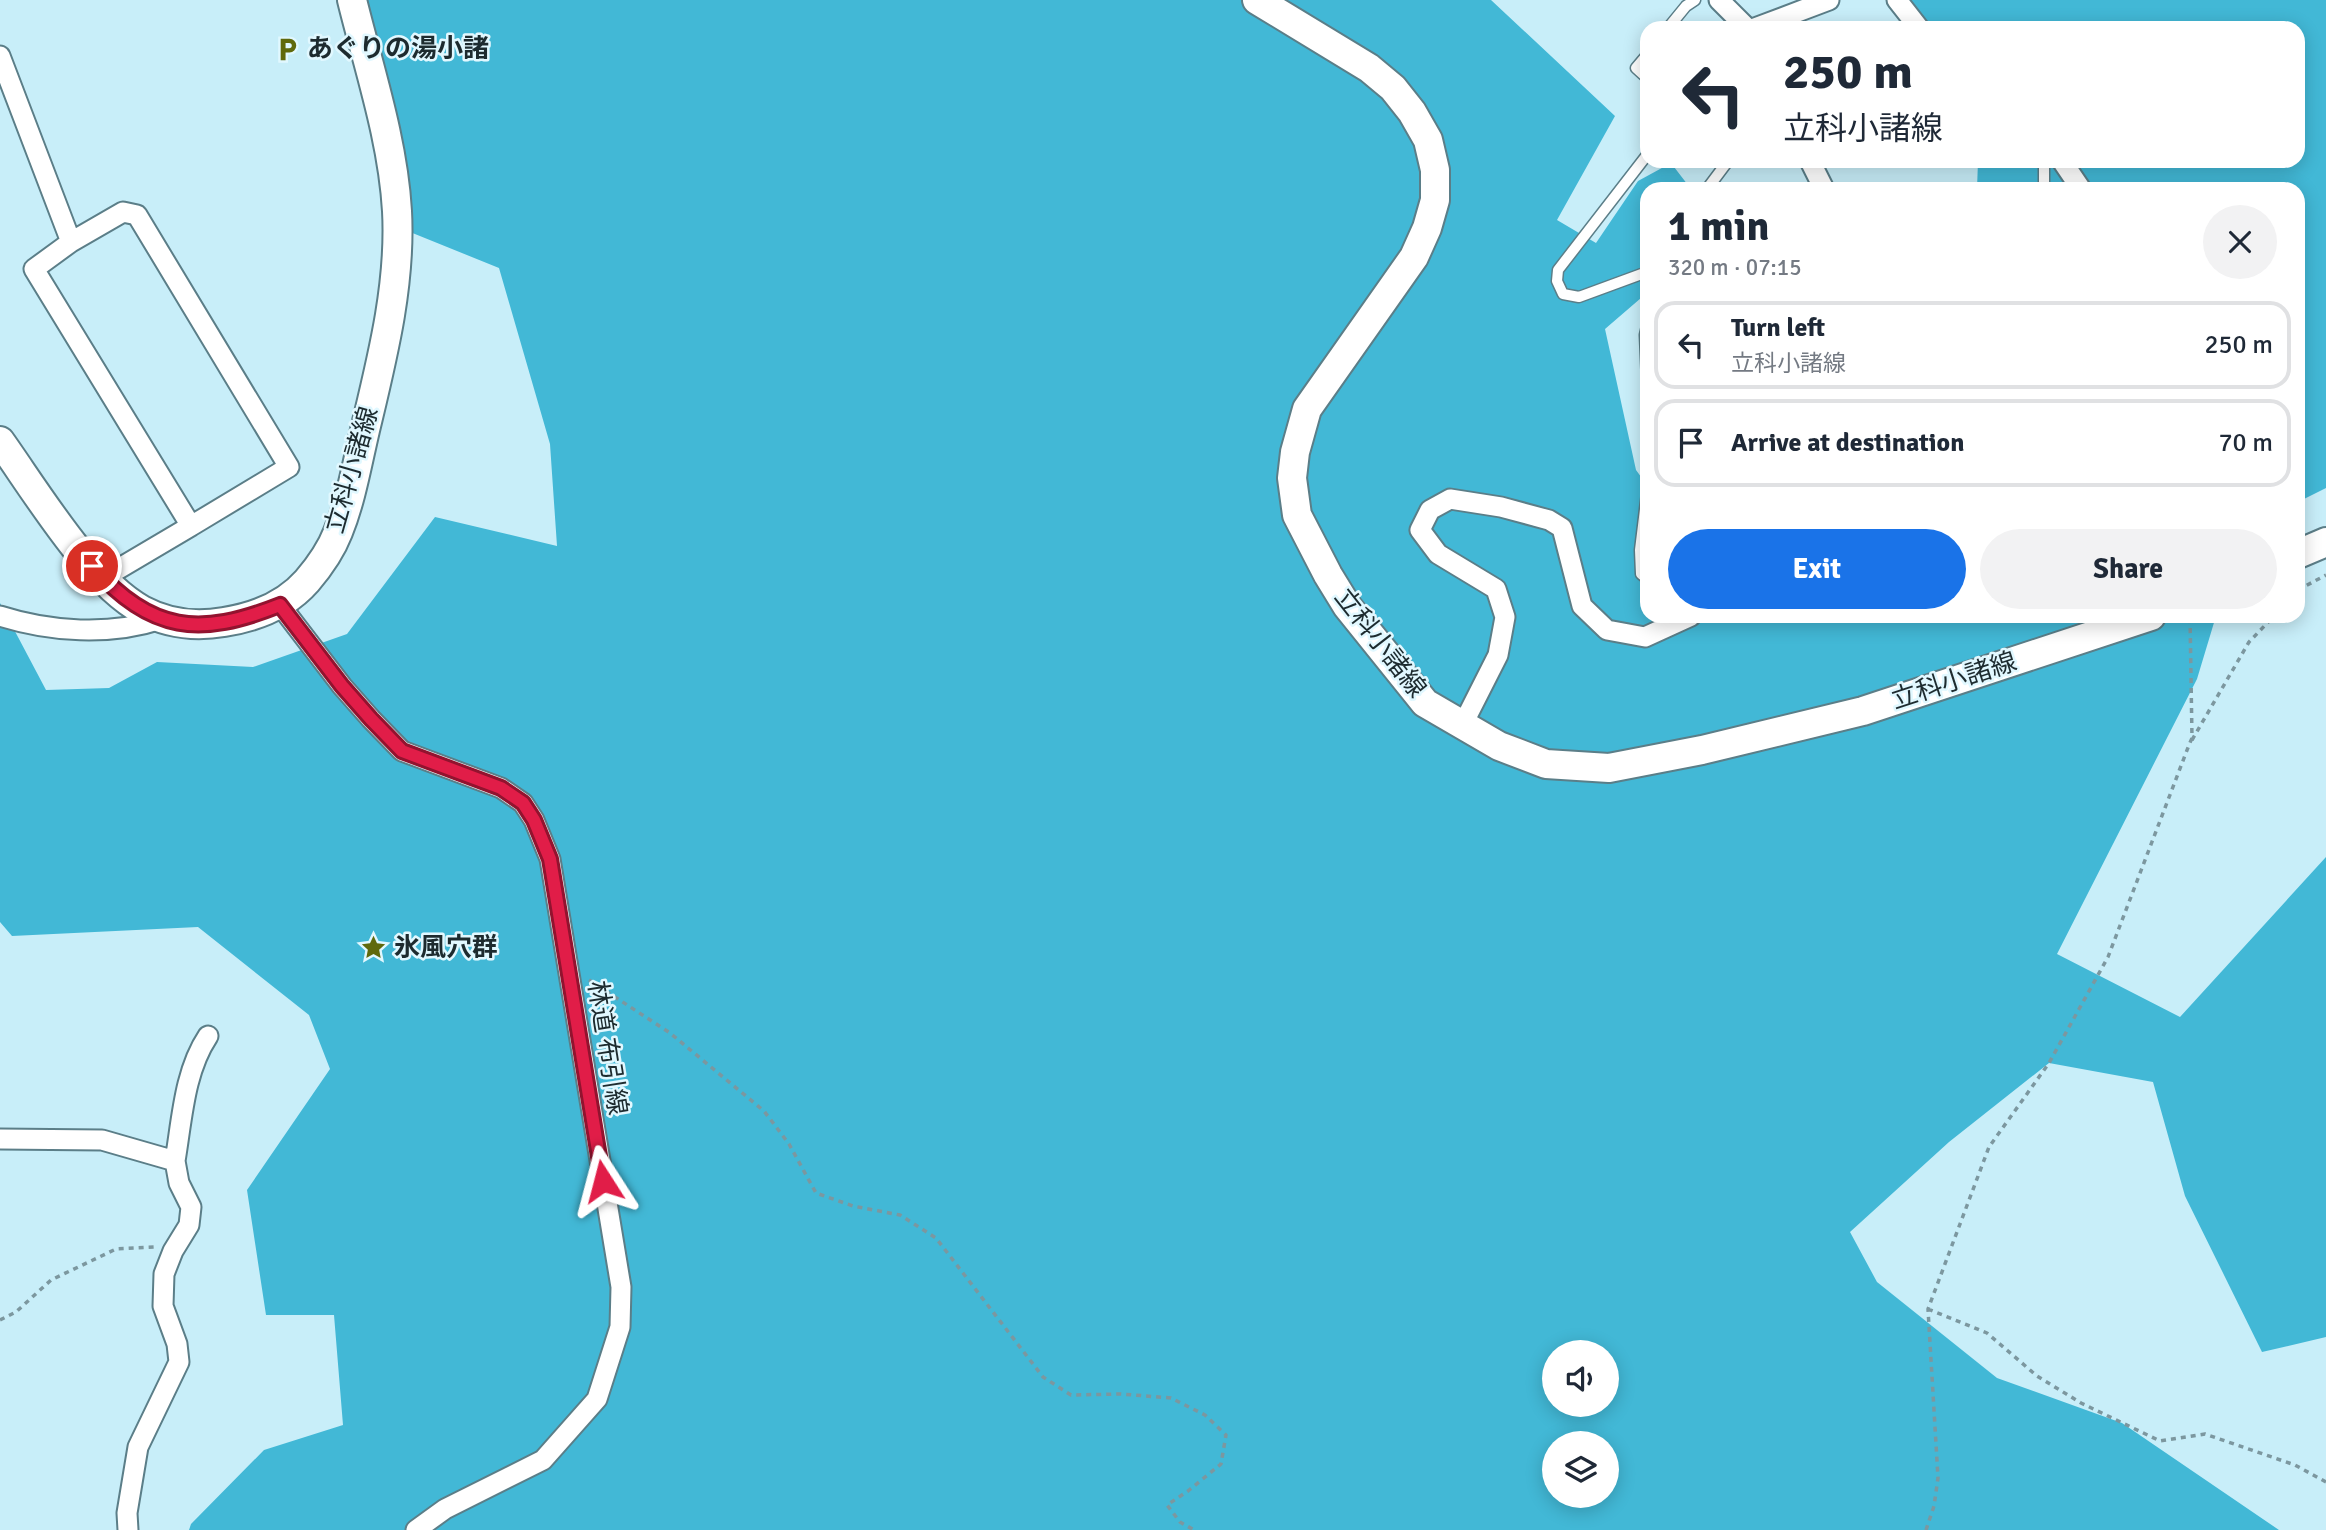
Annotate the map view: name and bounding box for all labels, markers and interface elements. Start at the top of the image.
place label: あぐりの湯小諸 [307,33,489,65]
parking icon: あぐりの湯小諸 [273,35,301,63]
text: 250 m [1783,42,1913,102]
icon: left [1668,49,1759,140]
text: 立科小諸線 [1783,109,1943,148]
text: 1 min [1668,201,1769,252]
button: close [2203,205,2277,279]
text: 320 m · 07:15 [1668,253,1802,282]
text: Turn left [1731,312,1825,344]
icon: left [1672,326,1710,364]
text: 250 m [2204,329,2273,361]
text: 立科小諸線 [1731,349,1846,378]
street label: 立科小諸線 [319,403,385,537]
icon: arrive [1672,424,1710,462]
text: Arrive at destination [1731,427,1964,459]
text: 70 m [2218,427,2273,459]
button: Exit [1668,529,1966,609]
button: Share [1980,529,2277,609]
pin [62,536,122,596]
icon: arrive [73,547,111,585]
street label: 立科小諸線 [1327,582,1433,704]
street label: 立科小諸線 [1887,646,2021,716]
place label: 氷風穴群 [394,932,498,964]
place icon: 氷風穴群 [360,934,388,962]
street label: 林道 布引線 [581,978,633,1118]
position arrow [566,1144,640,1218]
map controls [1542,1340,1619,1508]
button: sound [1542,1340,1619,1417]
button: layers [1542,1431,1619,1508]

